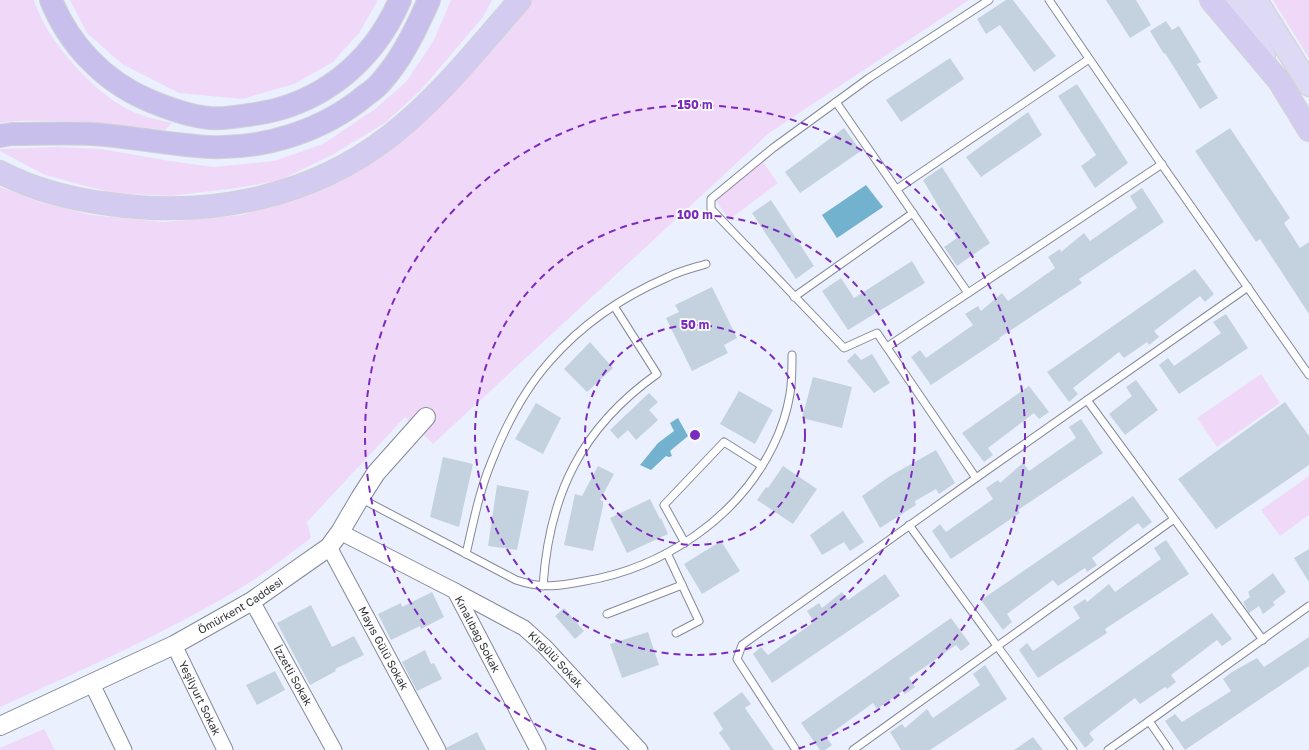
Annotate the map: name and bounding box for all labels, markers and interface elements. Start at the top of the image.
text: 150 m [678,97,712,112]
text: 100 m [677,207,713,222]
text: 50 m [681,317,709,332]
centre of rings [688,428,702,442]
street label: Ömürkent Caddesi [195,574,285,636]
street label: Kınalıbağ Sokak [453,593,503,675]
street label: Mayıs Gülü Sokak [356,604,412,692]
street label: Kirgülü Sokak [526,628,586,690]
street label: İzzetli Sokak [272,643,315,708]
street label: Yeşilyurt Sokak [177,658,224,737]

